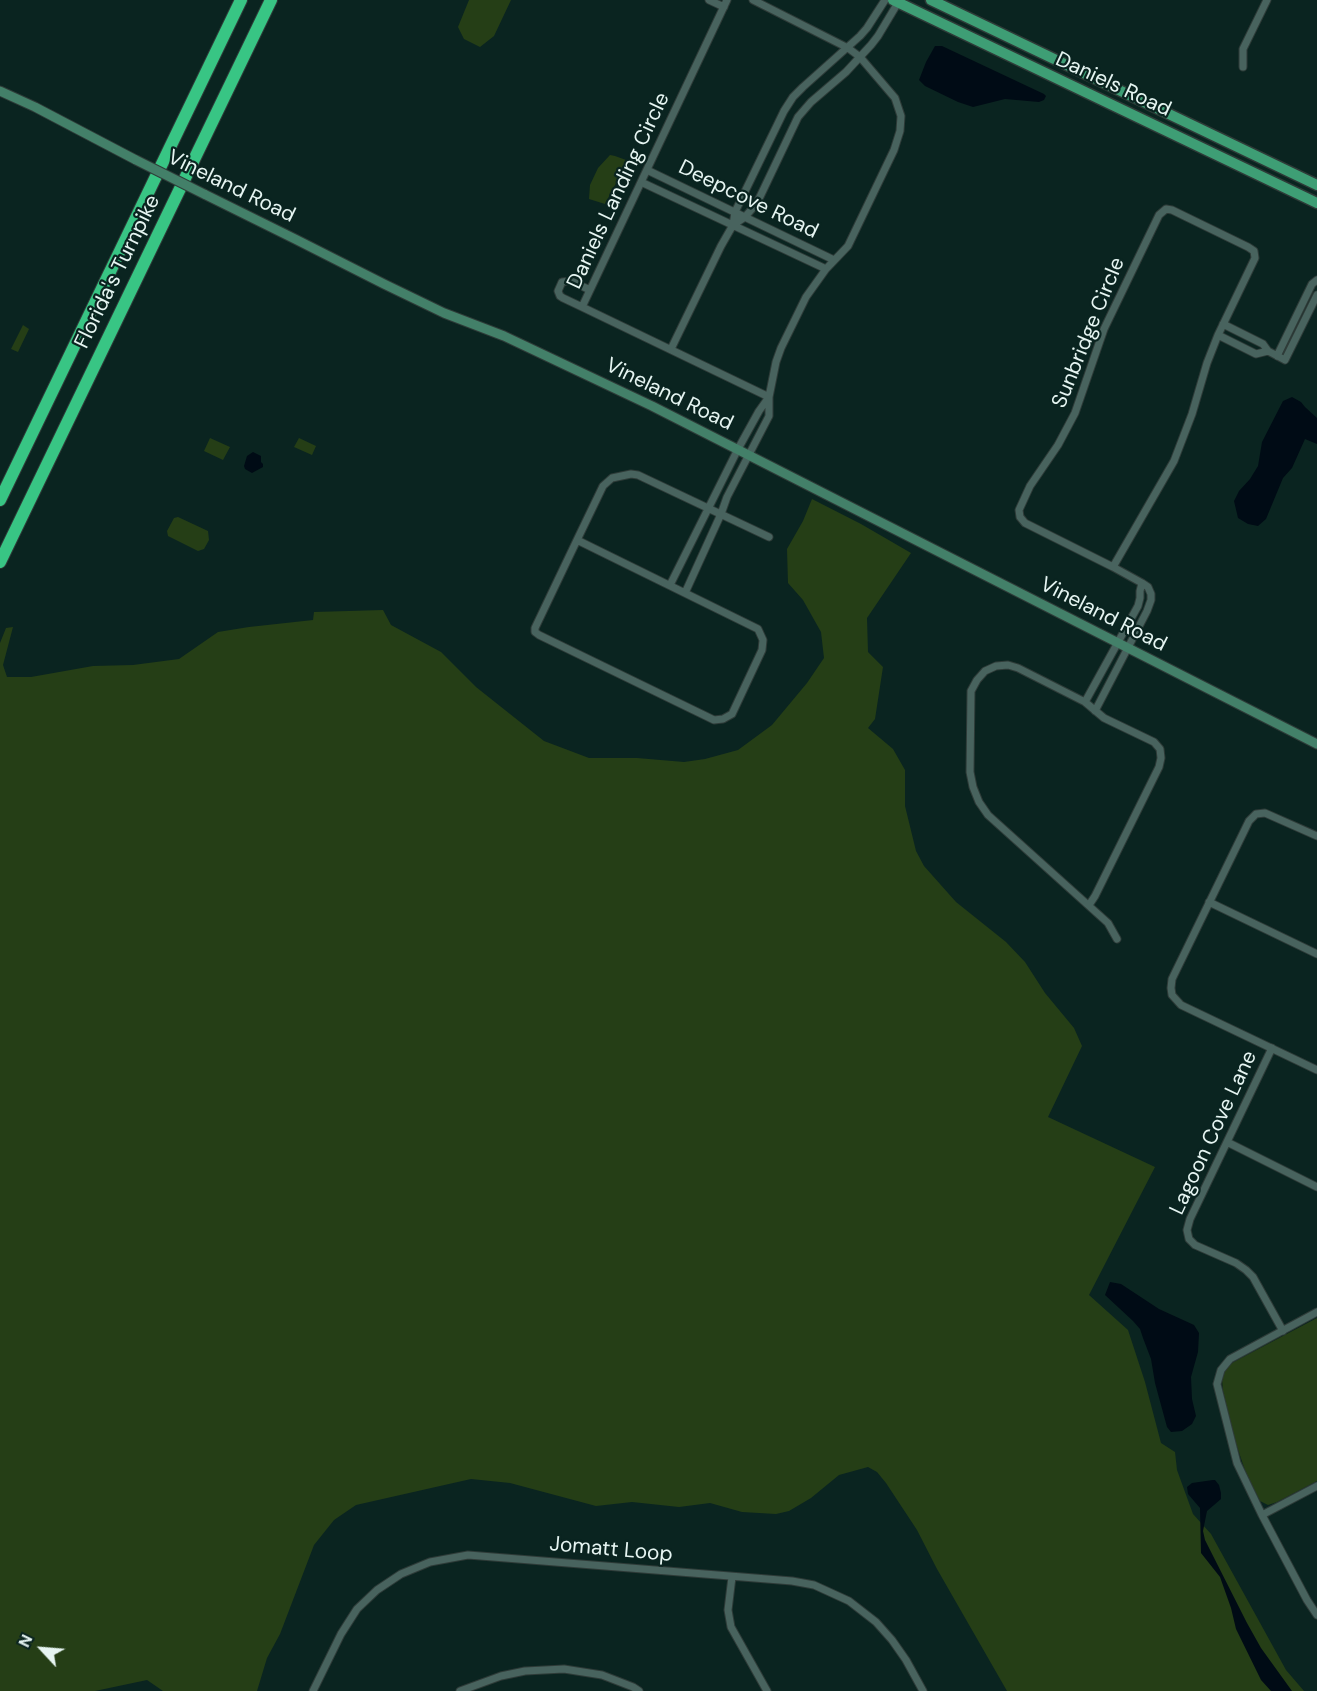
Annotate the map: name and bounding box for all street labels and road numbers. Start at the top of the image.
street label: Daniels Road [1051,47,1175,123]
street label: Daniels Landing Circle [562,89,676,293]
street label: Vineland Road [163,145,299,229]
street label: Deepcove Road [674,155,822,245]
street label: Florida's Turnpike [70,191,166,353]
street label: Sunbridge Circle [1047,254,1131,412]
street label: Vineland Road [601,353,737,437]
street label: Vineland Road [1035,572,1171,658]
street label: Lagoon Cove Lane [1165,1047,1263,1219]
street label: Jomatt Loop [548,1532,674,1568]

